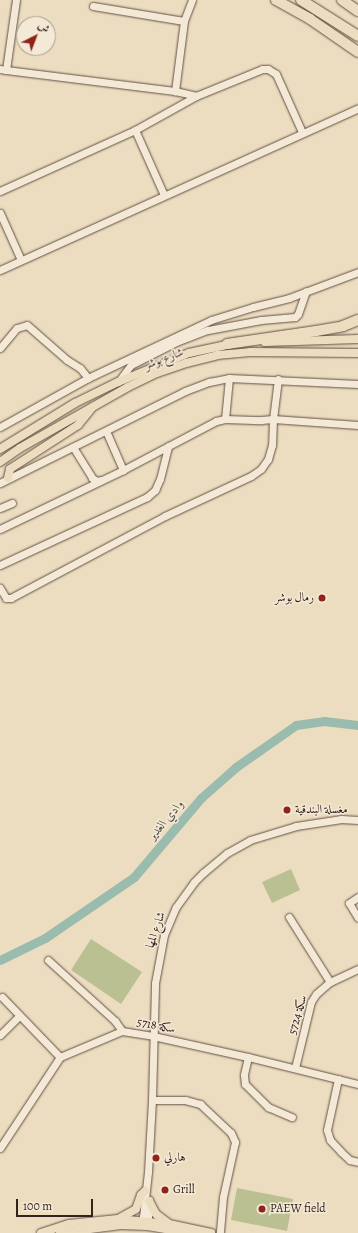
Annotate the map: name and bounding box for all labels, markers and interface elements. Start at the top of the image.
north arrow [16,16,56,56]
text: ش [35,18,53,37]
street label: شارع بوشر [143,345,185,373]
place label: رمال بوشر [275,591,314,605]
marker: رمال بوشر [317,593,327,603]
water label: وادي الغدير [145,797,187,843]
place label: مغسلة البندقية [295,803,348,817]
marker: مغسلة البندقية [282,805,292,815]
street label: شارع المها [143,910,169,950]
street label: سكة 5724 [286,994,310,1036]
street label: سكة 5718 [136,1015,176,1037]
place label: هارلي [164,1151,186,1165]
marker: هارلي [151,1153,161,1163]
place label: Grill [173,1183,195,1197]
marker: Grill [160,1185,170,1195]
scale bar [18,1191,95,1217]
text: 100 m [23,1198,52,1214]
place label: PAEW field [270,1202,326,1216]
marker: PAEW field [257,1204,267,1214]

